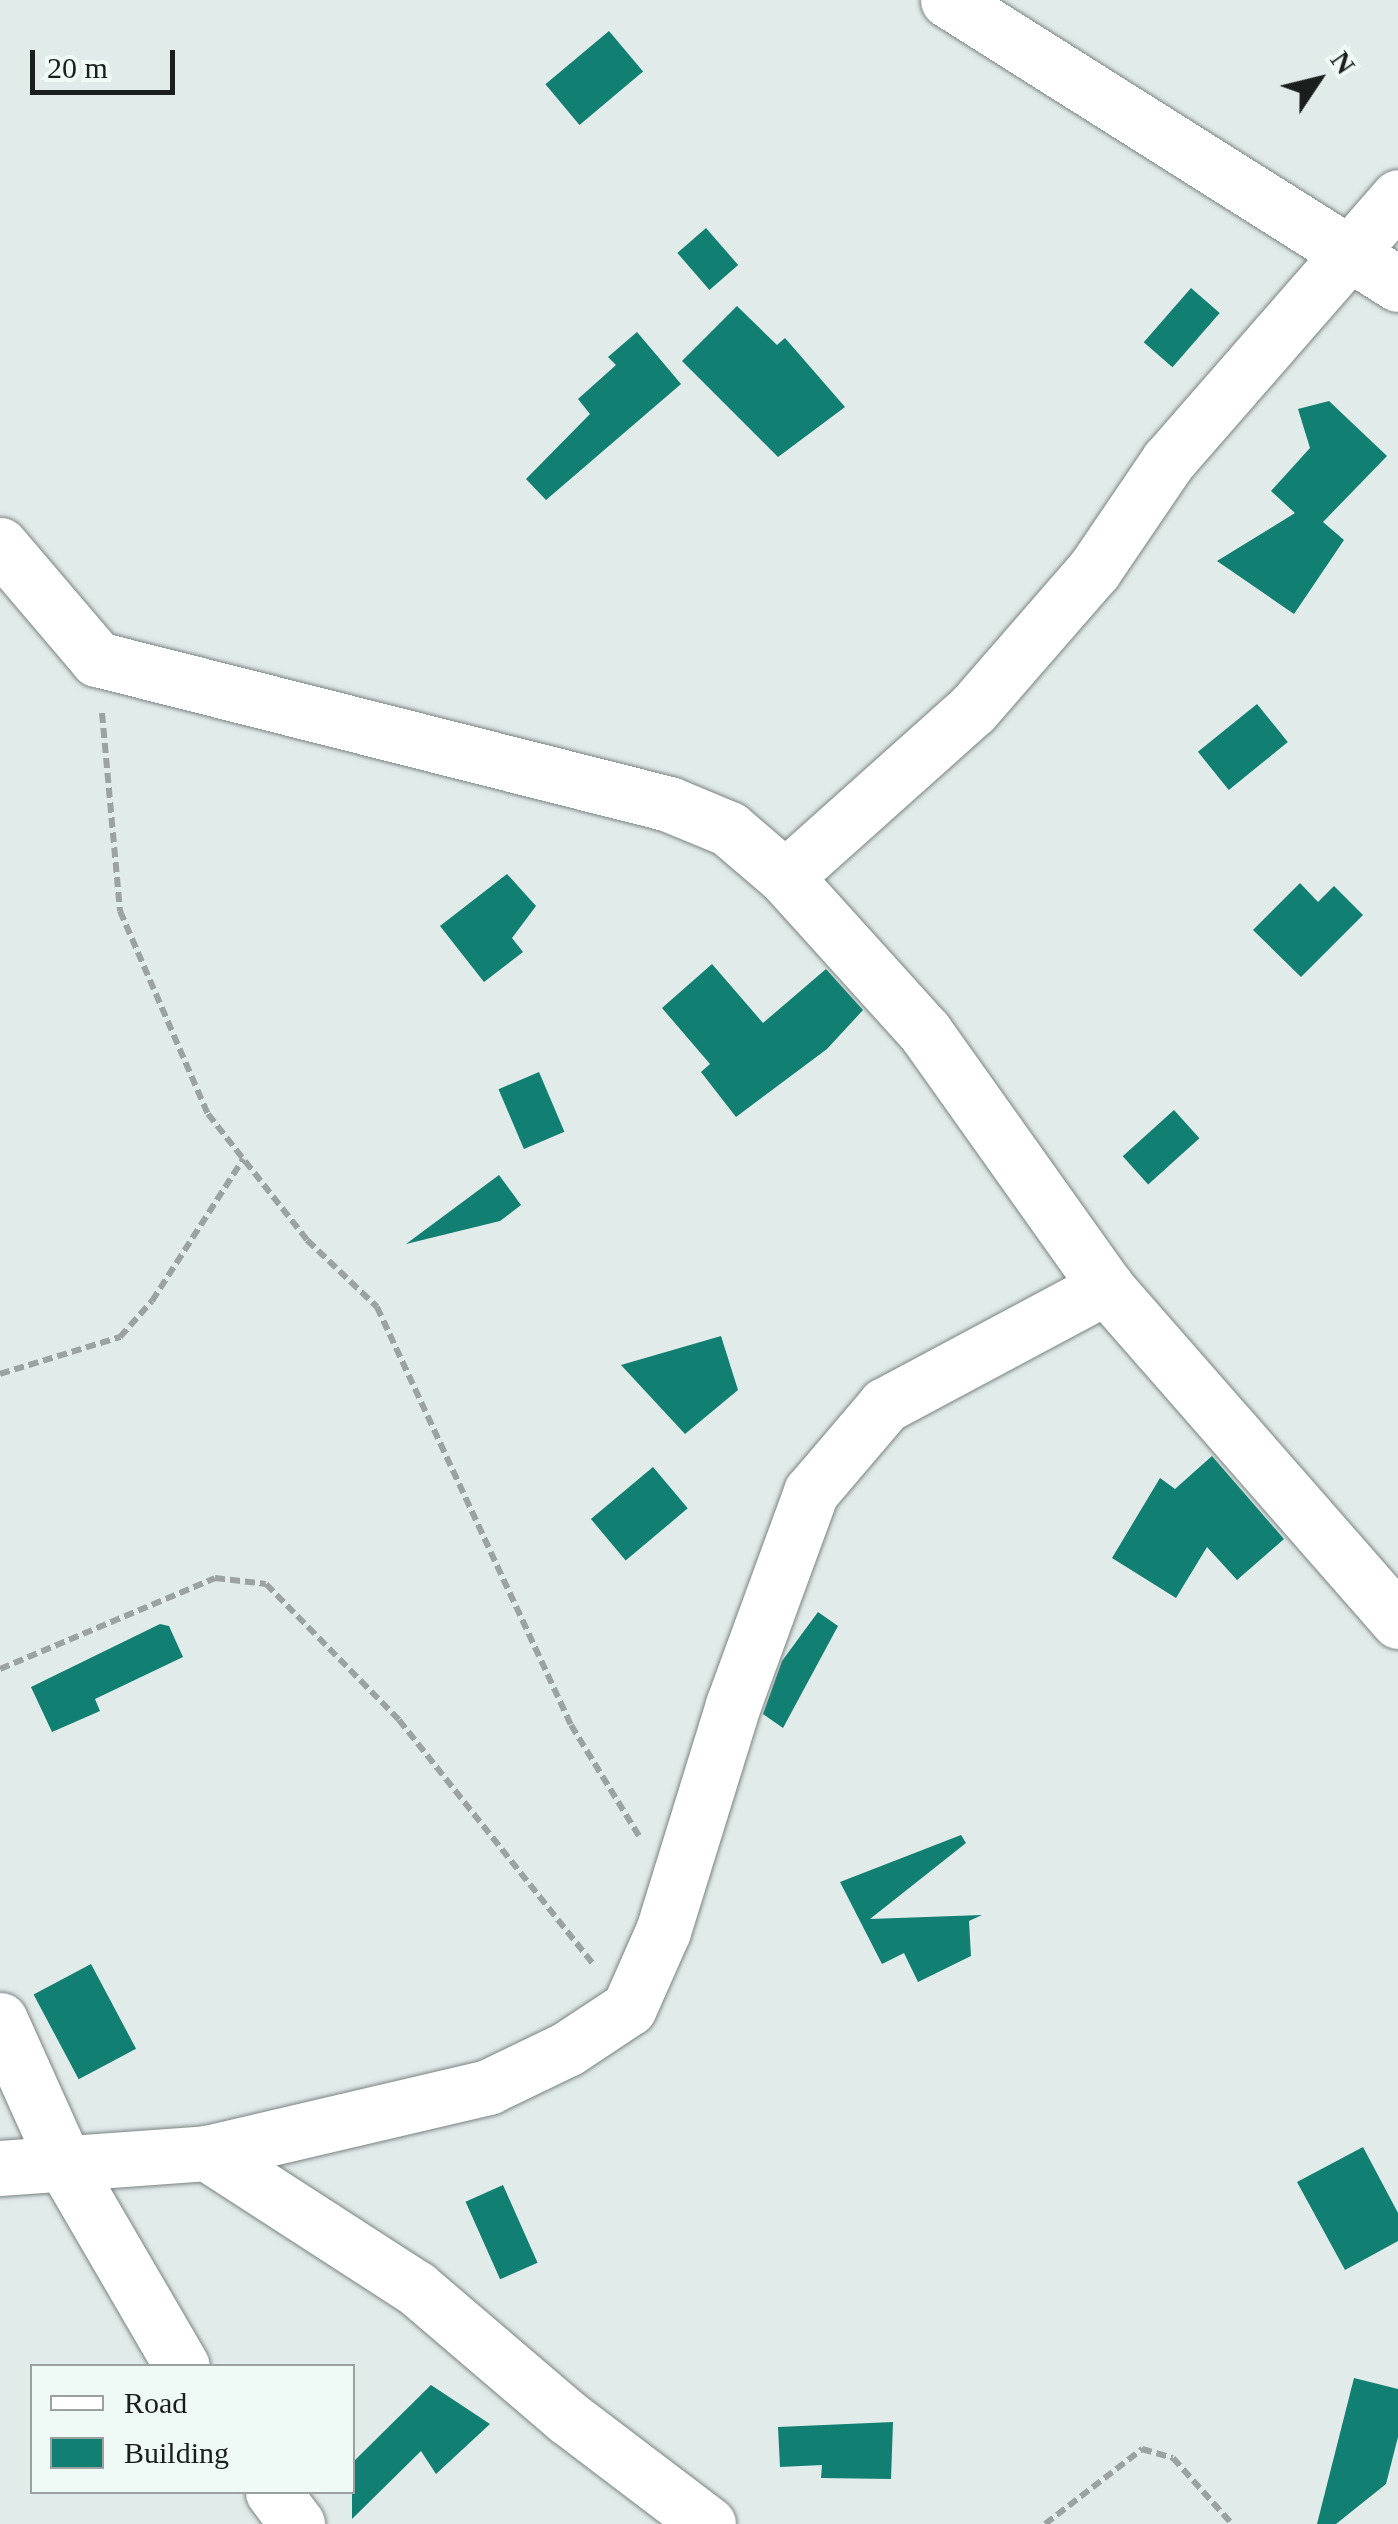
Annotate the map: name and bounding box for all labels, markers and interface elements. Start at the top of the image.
scale bar [35,30,180,92]
north arrow [1268,30,1368,130]
text: N [1324,45,1361,80]
text: 20 m [47,51,108,84]
legend [30,2364,355,2494]
text: Road [124,2386,187,2419]
text: Building [124,2436,229,2469]

